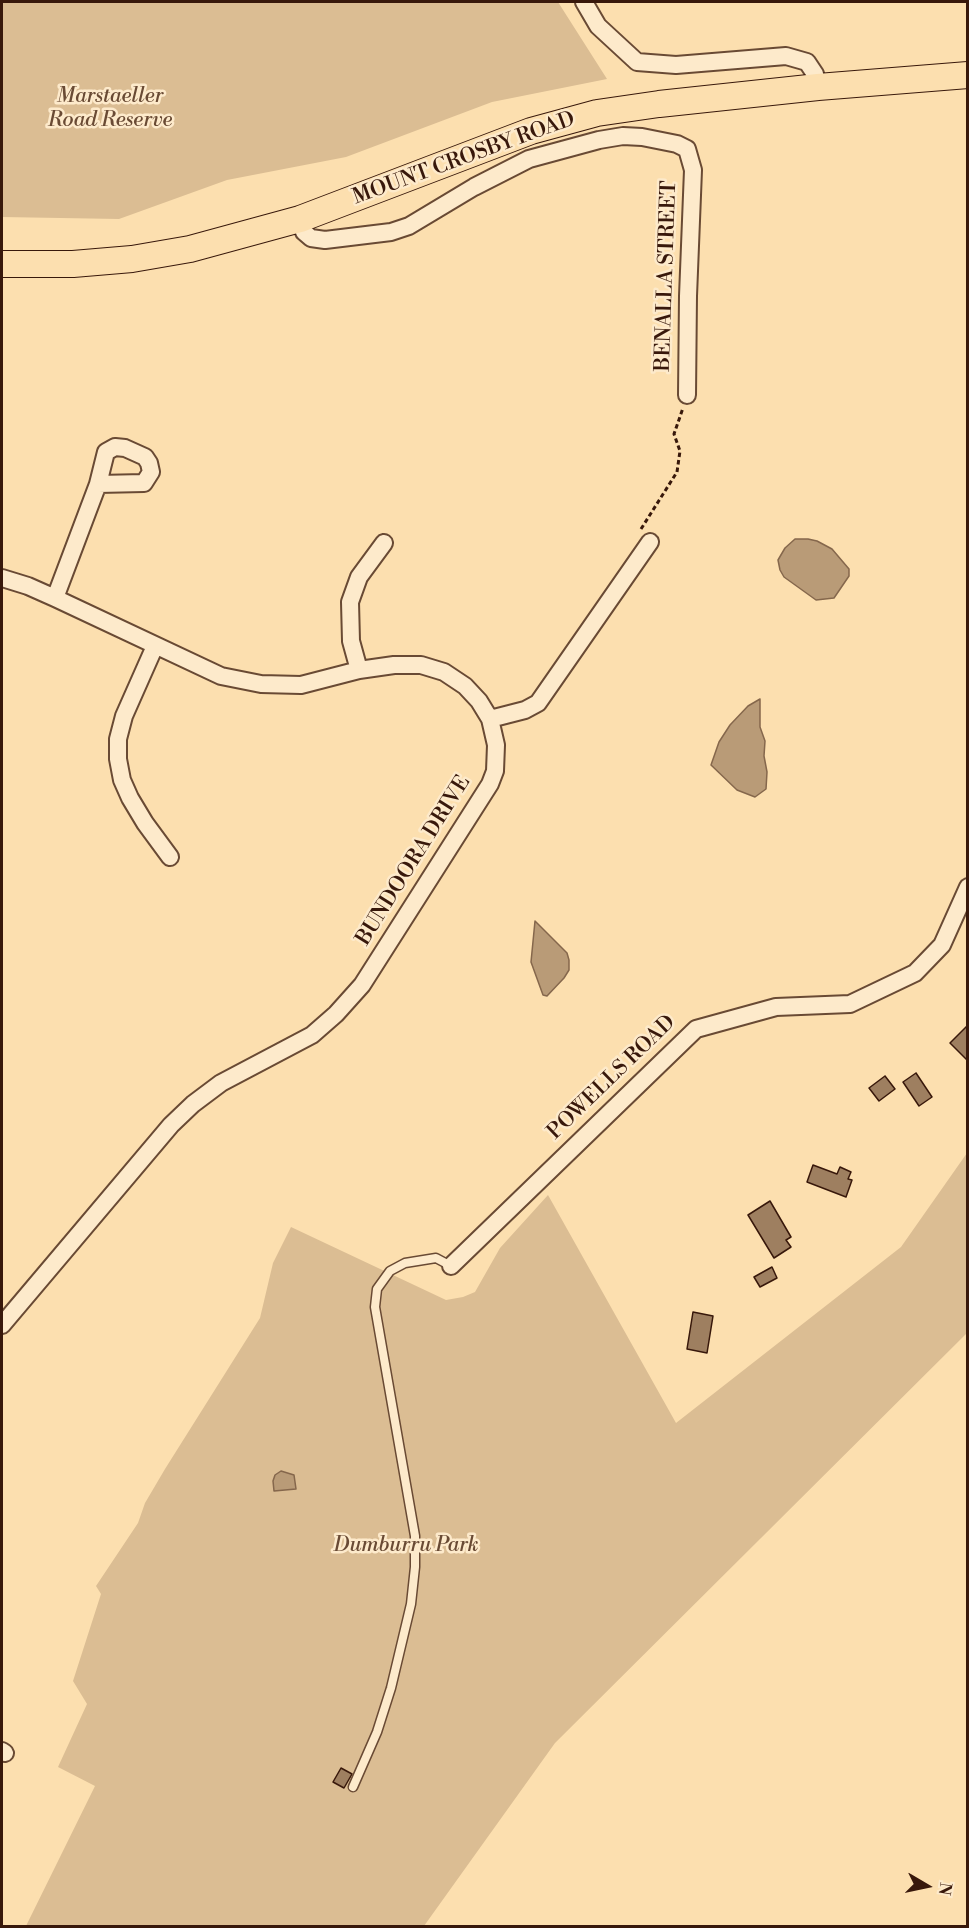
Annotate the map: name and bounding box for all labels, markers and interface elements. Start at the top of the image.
park label: Marstaeller Road Reserve [48,84,172,134]
street label: MOUNT CROSBY ROAD [349,107,579,211]
street label: BENALLA STREET [651,180,683,372]
street label: BUNDOORA DRIVE [352,771,476,951]
street label: POWELLS ROAD [543,1011,681,1145]
park label: Dumburru Park [333,1533,479,1559]
north arrow [897,1856,957,1916]
text: N [934,1881,956,1897]

